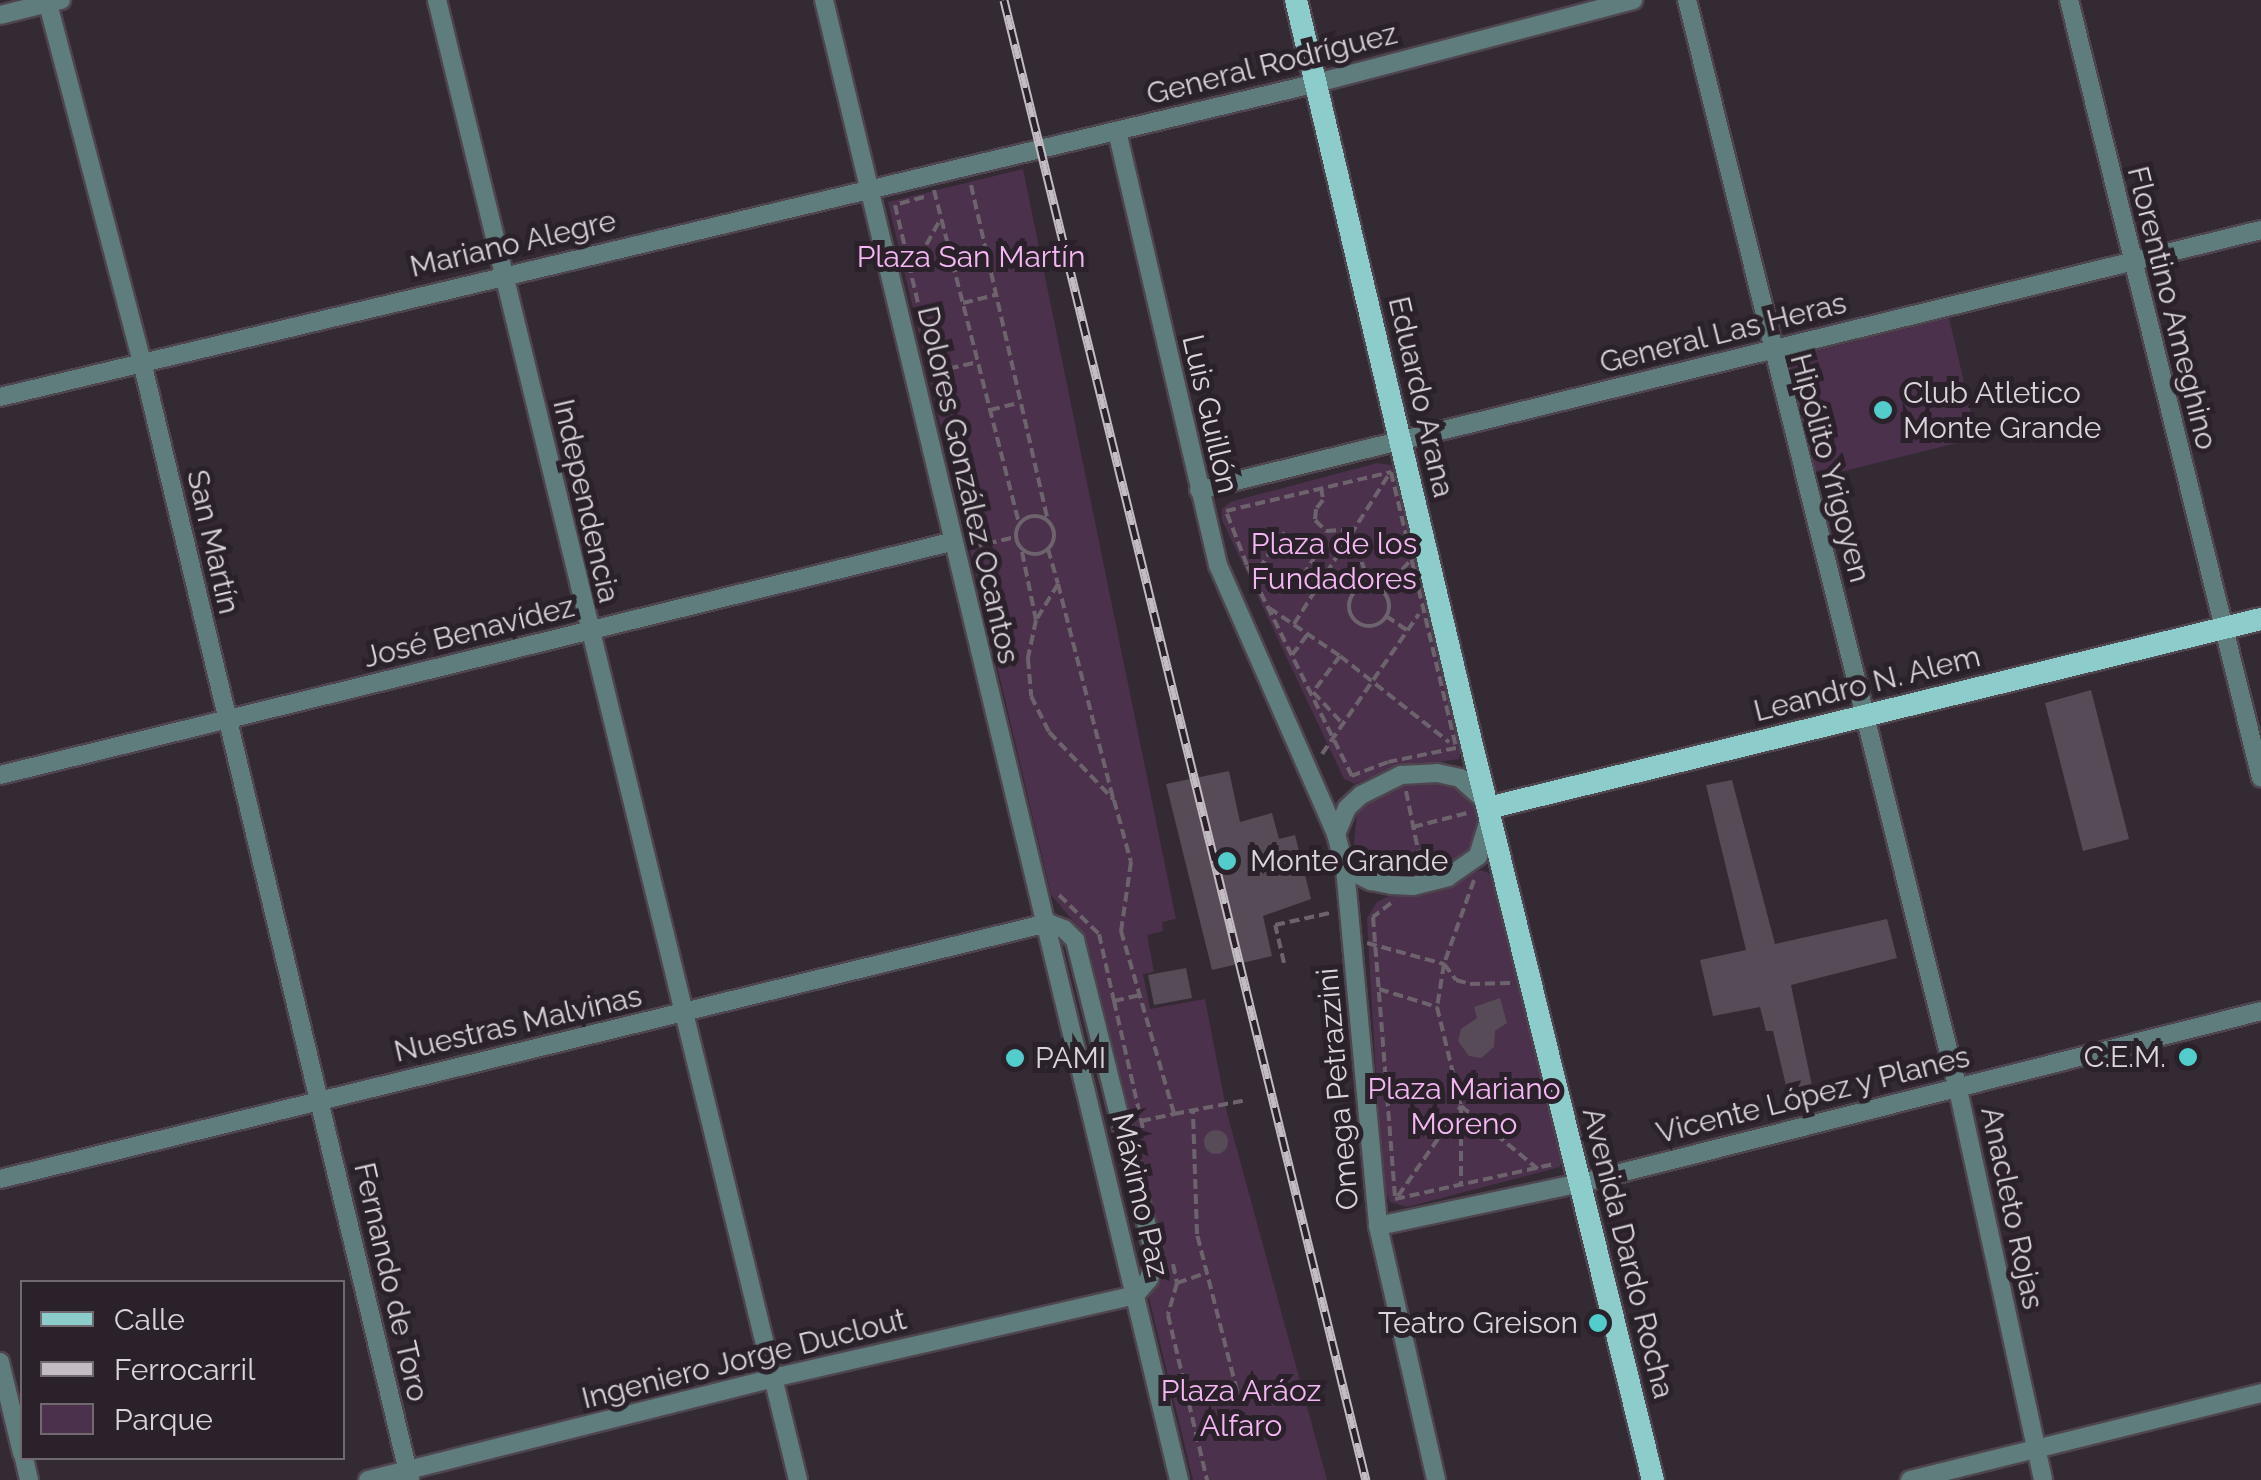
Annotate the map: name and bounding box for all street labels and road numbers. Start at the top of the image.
street label: General Rodríguez [1142,15,1402,113]
street label: Florentino Ameghino [2119,162,2225,454]
street label: Mariano Alegre [406,203,620,285]
street label: General Las Heras [1596,285,1850,381]
street label: Eduardo Arana [1380,293,1462,501]
street label: Dolores González Ocantos [909,303,1027,667]
street label: Luis Guillón [1174,331,1246,497]
street label: Hipólito Yrigoyen [1782,349,1878,587]
street label: Independencia [545,396,627,606]
street label: San Martín [179,466,247,618]
street label: José Benavídez [360,588,578,676]
street label: Leandro N. Alem [1750,638,1984,730]
street label: Omega Petrazzini [1309,966,1367,1212]
street label: Nuestras Malvinas [391,978,645,1070]
street label: Vicente López y Planes [1652,1038,1974,1152]
street label: Anacleto Rojas [1973,1103,2051,1313]
street label: Avenida Dardo Rocha [1574,1104,1682,1402]
street label: Máximo Paz [1104,1110,1176,1280]
street label: Fernando de Toro [346,1159,436,1405]
street label: Ingeniero Jorge Duclout [578,1301,910,1417]

